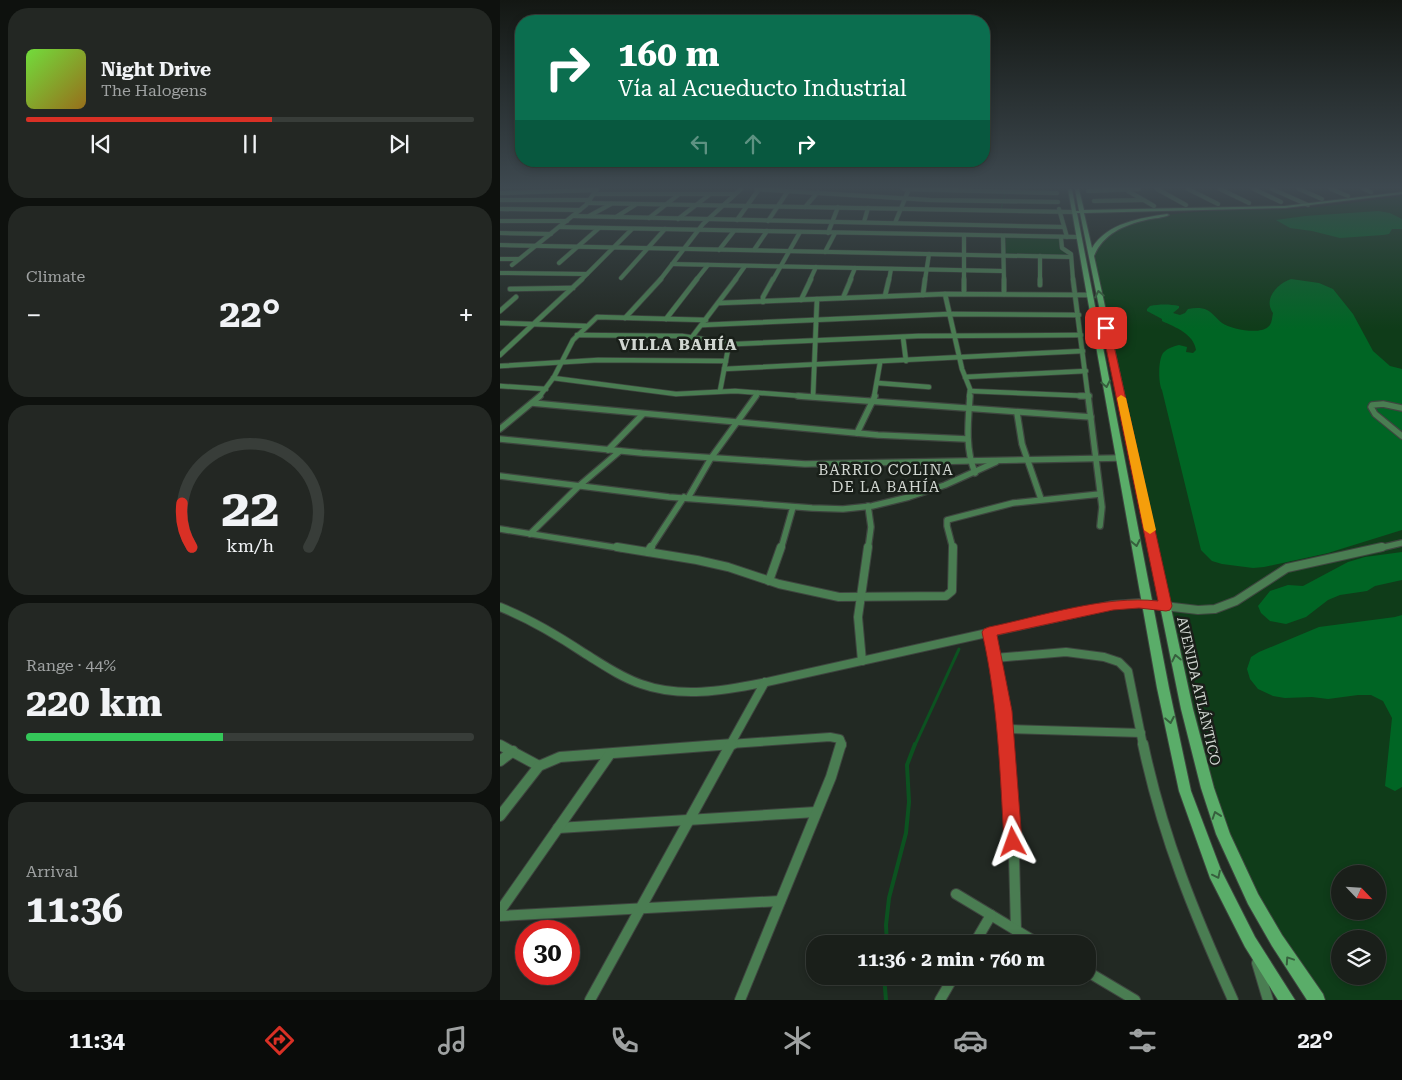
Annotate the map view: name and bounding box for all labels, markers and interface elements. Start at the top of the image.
text: 160 m [618,34,719,75]
icon: right [535,35,600,100]
text: Night Drive [101,58,211,81]
text: Vía al Acueducto Industrial [618,76,907,101]
text: The Halogens [101,81,207,100]
icon: previous [87,130,115,158]
icon: pause [236,130,264,158]
icon: next [385,130,413,158]
icon: left [686,130,714,158]
icon: ahead [739,130,767,158]
icon: right [792,130,820,158]
text: Climate [26,267,85,286]
one-way arrow [1094,289,1105,298]
text: 22° [219,292,281,336]
text: − [26,299,42,332]
text: + [458,299,474,332]
pin [1085,307,1127,349]
icon: arrive [1092,314,1120,342]
district label: VILLA BAHÍA [618,335,738,354]
one-way arrow [1101,379,1111,388]
district label: BARRIO COLINA DE LA BAHÍA [818,461,954,496]
text: 22 [221,478,279,539]
text: km/h [226,535,274,556]
one-way arrow [1131,539,1141,548]
street label: AVENIDA ATLÁNTICO [1174,615,1224,767]
one-way arrow [1172,653,1182,662]
text: Range · 44% [26,656,116,675]
text: 220 km [26,681,162,725]
one-way arrow [1164,716,1174,725]
one-way arrow [1212,812,1222,820]
position arrow [986,815,1038,867]
text: Arrival [26,862,78,881]
north arrow [1331,865,1386,920]
map controls [1331,865,1386,985]
one-way arrow [1211,870,1221,879]
text: 11:36 [26,887,123,931]
speed limit sign: 30 [515,920,580,985]
button: layers [1331,930,1386,985]
text: 11:36 · 2 min · 760 m [857,948,1045,971]
one-way arrow [1286,956,1295,966]
icon: directions [262,1023,297,1058]
icon: music [435,1023,470,1058]
icon: phone [607,1023,642,1058]
icon: climate [780,1023,815,1058]
icon: car [953,1023,988,1058]
icon: filters [1125,1023,1160,1058]
text: 11:34 [69,1028,125,1053]
text: 22° [1298,1028,1333,1053]

